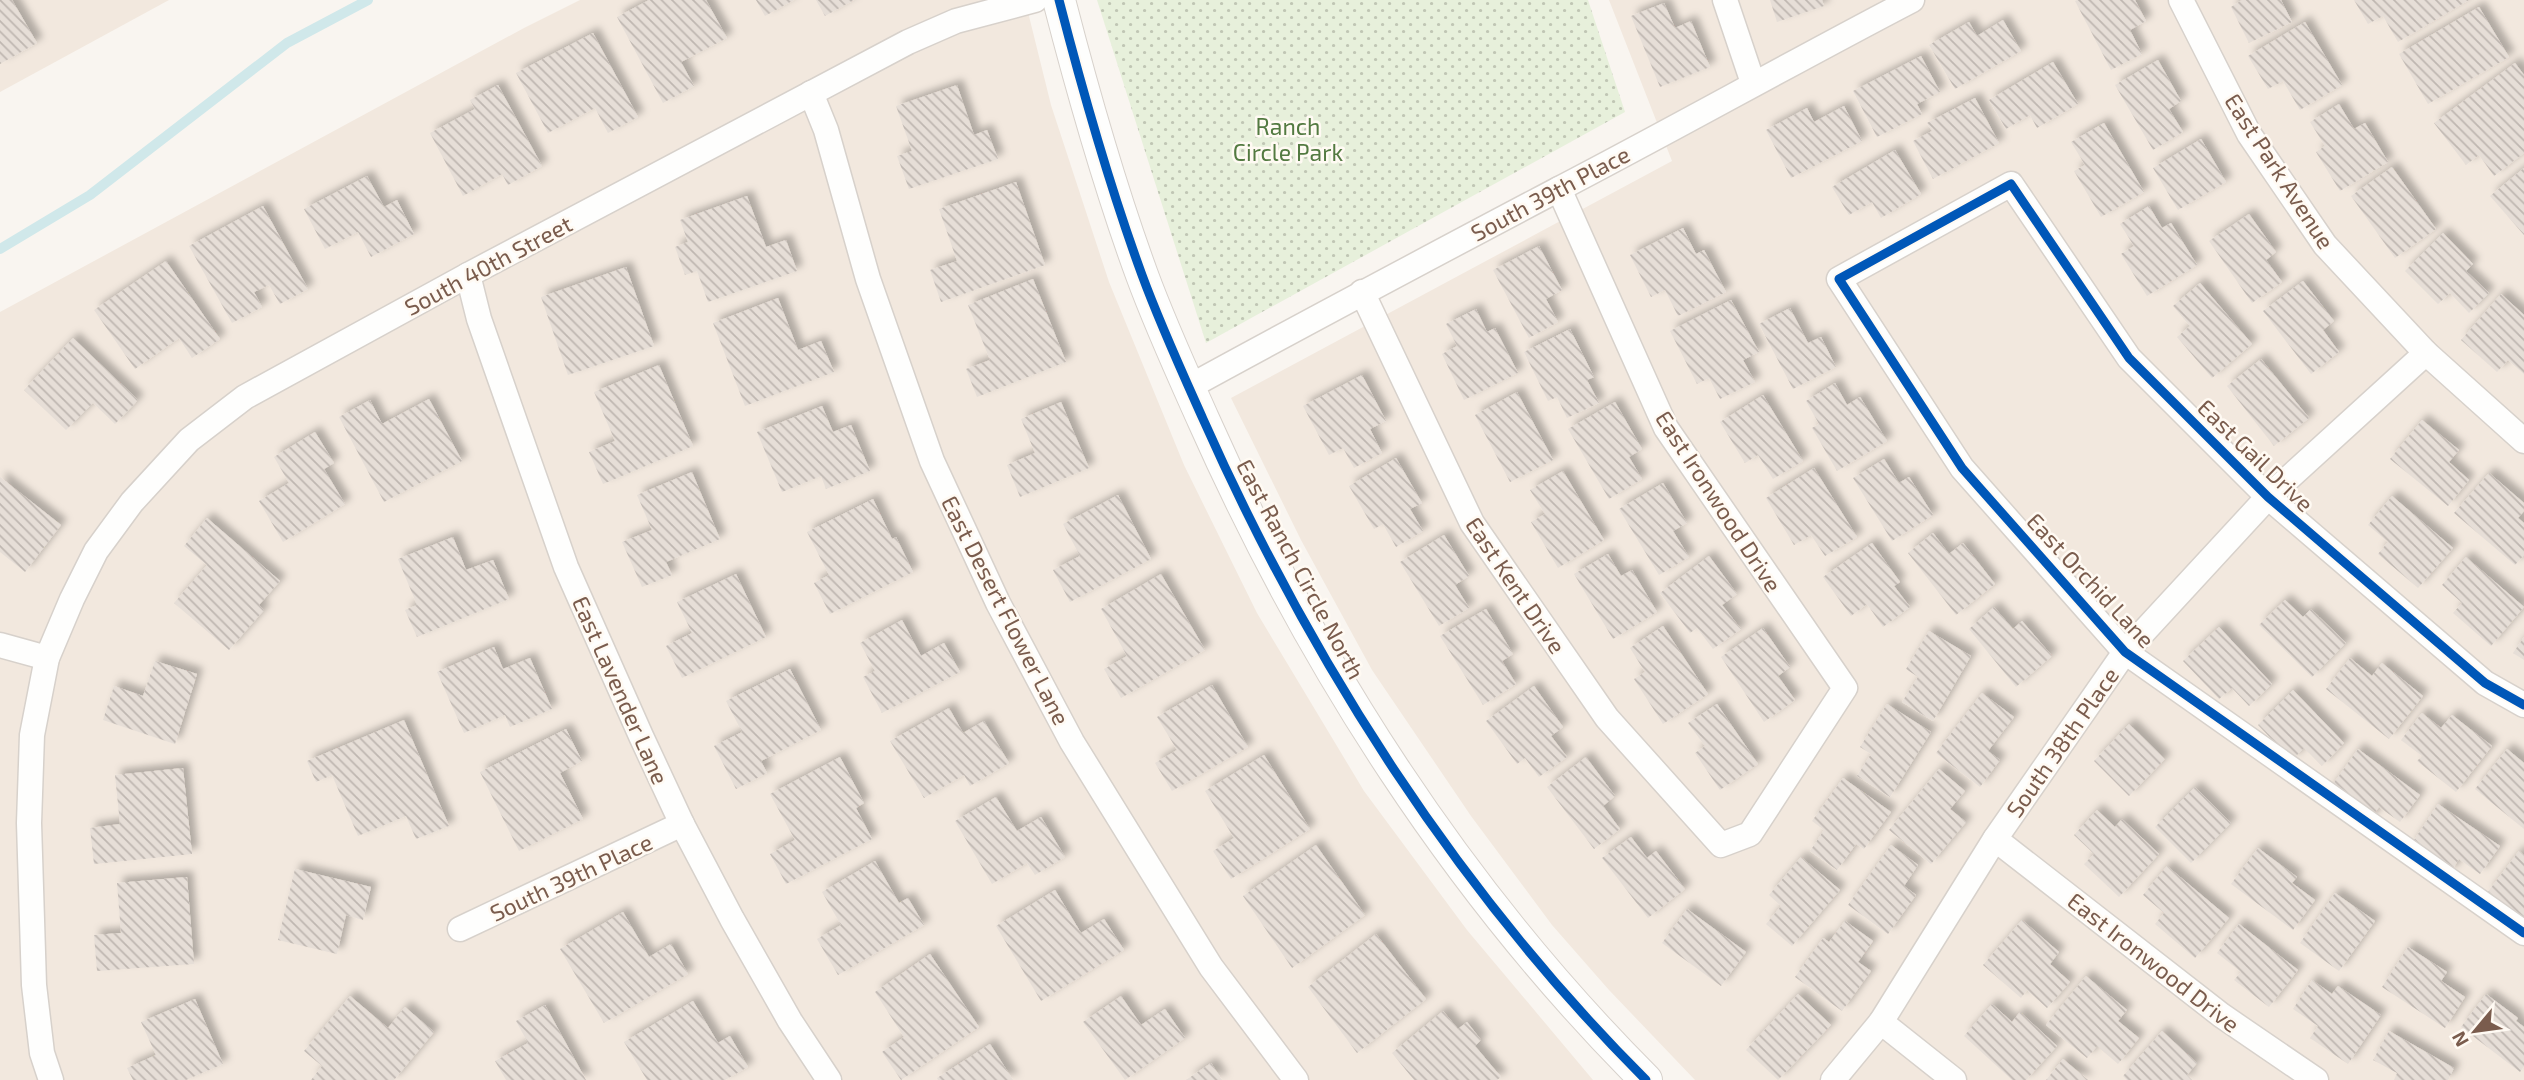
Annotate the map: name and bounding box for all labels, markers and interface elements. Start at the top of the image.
street label: East Park Avenue [2219,88,2341,254]
park label: Ranch Circle Park [1233,112,1343,166]
street label: South 39th Place [1466,139,1634,247]
street label: South 40th Street [400,209,577,321]
street label: East Gail Drive [2192,393,2320,517]
street label: East Ironwood Drive [1650,405,1788,597]
street label: East Ranch Circle North [1231,454,1371,684]
street label: East Desert Flower Lane [936,491,1076,729]
street label: East Orchid Lane [2021,507,2161,653]
street label: East Kent Drive [1460,511,1572,659]
street label: East Lavender Lane [567,592,675,788]
street label: South 38th Place [2000,662,2124,822]
street label: South 39th Place [485,827,657,927]
street label: East Ironwood Drive [2062,886,2246,1038]
north arrow [2440,996,2510,1066]
text: N [2446,1028,2473,1051]

